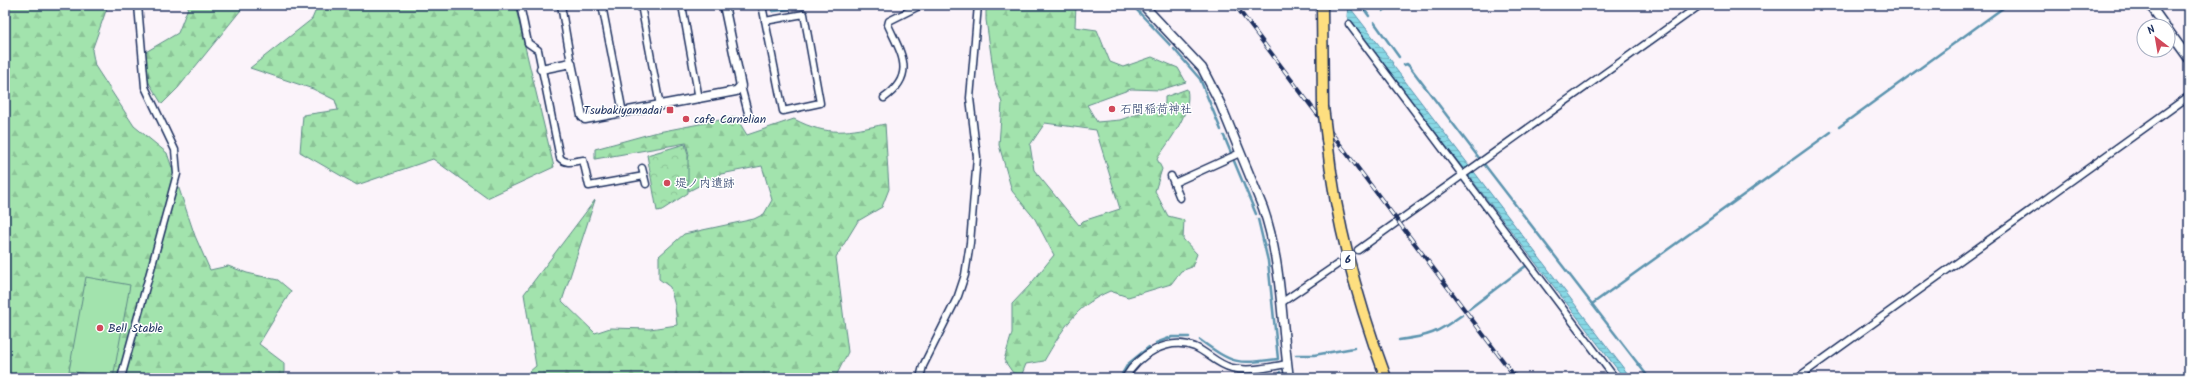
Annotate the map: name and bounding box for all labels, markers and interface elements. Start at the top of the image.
north arrow [2136,18,2176,58]
text: N [2144,21,2159,40]
place label: 石間稲荷神社 [1120,100,1192,119]
place label: Tsubakiyamadai [583,101,663,120]
marker: 石間稲荷神社 [1107,104,1117,114]
marker: Tsubakiyamadai [665,105,675,115]
place label: cafe Carnelian [694,110,766,129]
marker: cafe Carnelian [681,114,691,124]
place label: 堤ノ内遺跡 [675,174,735,193]
marker: 堤ノ内遺跡 [662,178,672,188]
road number: 6 [1341,251,1355,269]
place label: Bell Stable [108,319,164,338]
marker: Bell Stable [95,323,105,333]

